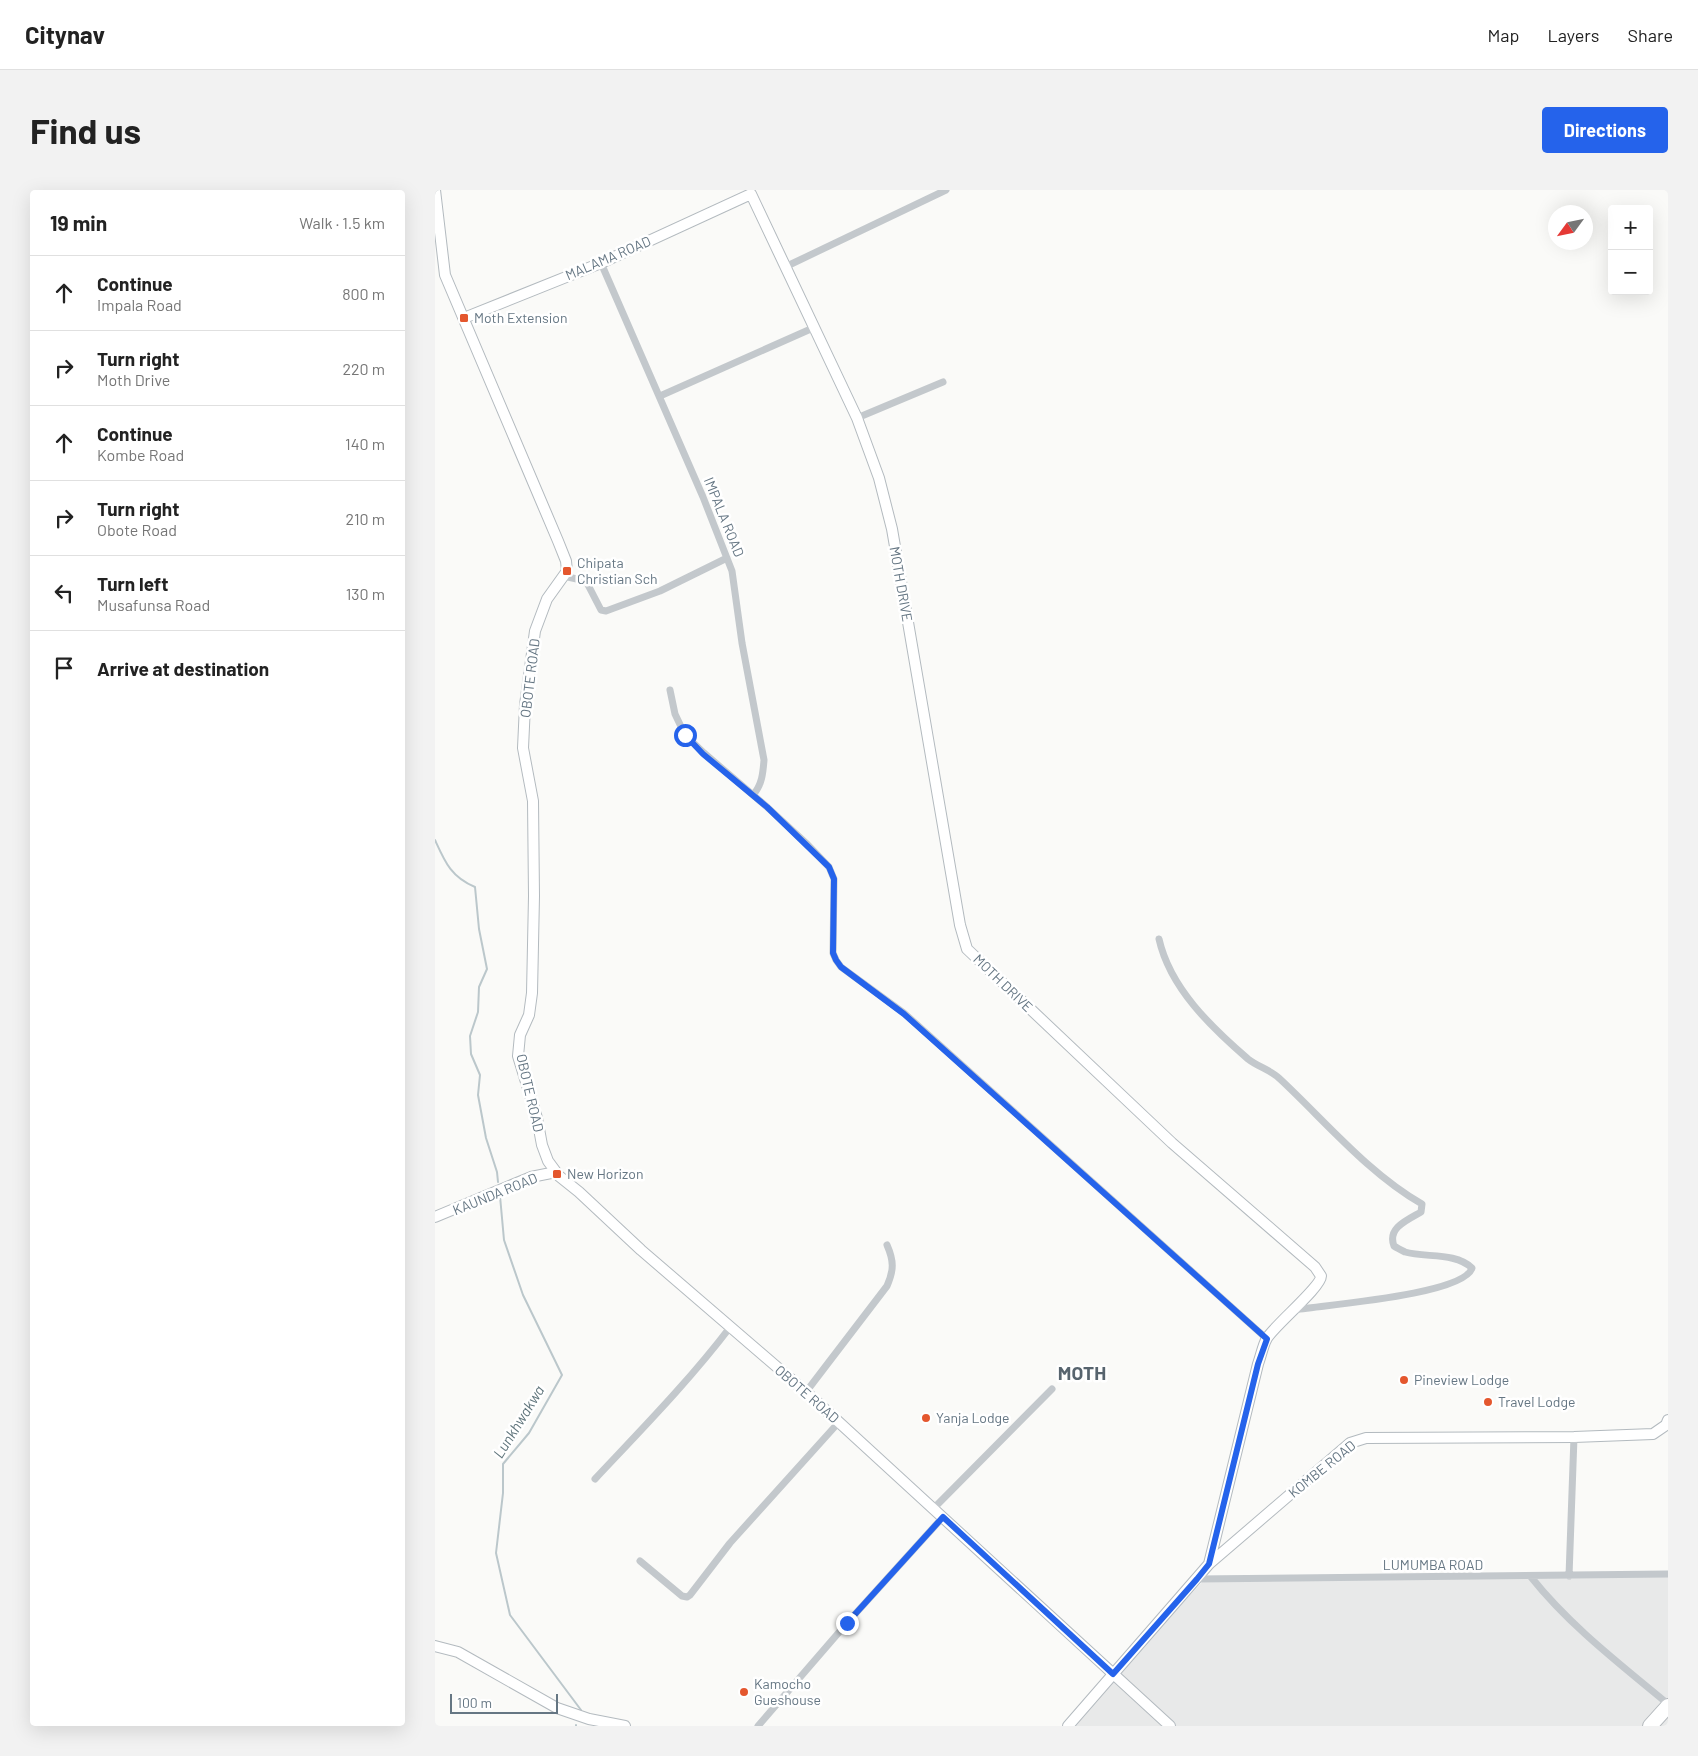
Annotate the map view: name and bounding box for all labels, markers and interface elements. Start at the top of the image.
text: Citynav [25,20,105,49]
text: Map [1487,24,1519,46]
text: Layers [1547,24,1600,46]
text: Share [1628,24,1673,46]
button: Directions [1542,107,1668,153]
text: Find us [30,109,141,151]
north arrow [1548,205,1593,250]
map controls [1608,205,1653,295]
button: + [1608,205,1653,250]
text: 19 min [50,210,107,235]
text: Walk · 1.5 km [299,213,385,232]
street label: MALAMA ROAD [562,232,653,283]
button: − [1608,250,1653,295]
text: Continue [97,272,173,295]
icon: ahead [50,279,78,307]
text: 800 m [342,284,385,303]
text: Impala Road [97,295,182,314]
place label: Moth Extension [474,309,568,326]
marker: Moth Extension [458,312,470,324]
text: Turn right [97,347,179,370]
icon: right [50,354,78,382]
text: 220 m [342,359,385,378]
text: Moth Drive [97,370,170,389]
text: Continue [97,422,173,445]
icon: ahead [50,429,78,457]
text: 140 m [345,434,385,453]
text: Kombe Road [97,445,184,464]
street label: IMPALA ROAD [701,475,748,559]
text: Turn right [97,497,179,520]
icon: right [50,504,78,532]
text: 210 m [346,509,385,528]
text: Obote Road [97,520,177,539]
street label: MOTH DRIVE [887,545,916,623]
place label: Chipata Christian Sch [577,554,658,587]
marker: Chipata Christian Sch [561,565,573,577]
text: Turn left [97,572,168,595]
icon: left [50,579,78,607]
text: 130 m [346,584,385,603]
text: Musafunsa Road [97,595,210,614]
street label: OBOTE ROAD [516,637,543,719]
icon: arrive [50,654,78,682]
text: Arrive at destination [97,657,269,680]
route start [674,724,697,747]
street label: MOTH DRIVE [970,950,1037,1015]
street label: OBOTE ROAD [513,1052,548,1134]
place label: New Horizon [567,1165,644,1182]
marker: New Horizon [551,1168,563,1180]
street label: KAUNDA ROAD [450,1169,540,1218]
street label: OBOTE ROAD [772,1361,843,1426]
district label: MOTH [1058,1361,1106,1384]
place label: Pineview Lodge [1414,1371,1509,1388]
marker: Pineview Lodge [1398,1374,1410,1386]
water label: Lunkhwakwa [489,1382,548,1461]
place label: Travel Lodge [1498,1393,1575,1410]
marker: Travel Lodge [1482,1396,1494,1408]
place label: Yanja Lodge [936,1409,1010,1426]
marker: Yanja Lodge [920,1412,932,1424]
street label: KOMBE ROAD [1285,1436,1359,1501]
street label: LUMUMBA ROAD [1383,1556,1483,1573]
route end [836,1612,859,1635]
place label: Kamocho Gueshouse [754,1675,821,1708]
marker: Kamocho Gueshouse [738,1686,750,1698]
scale bar [450,1691,557,1714]
text: 100 m [457,1694,492,1711]

